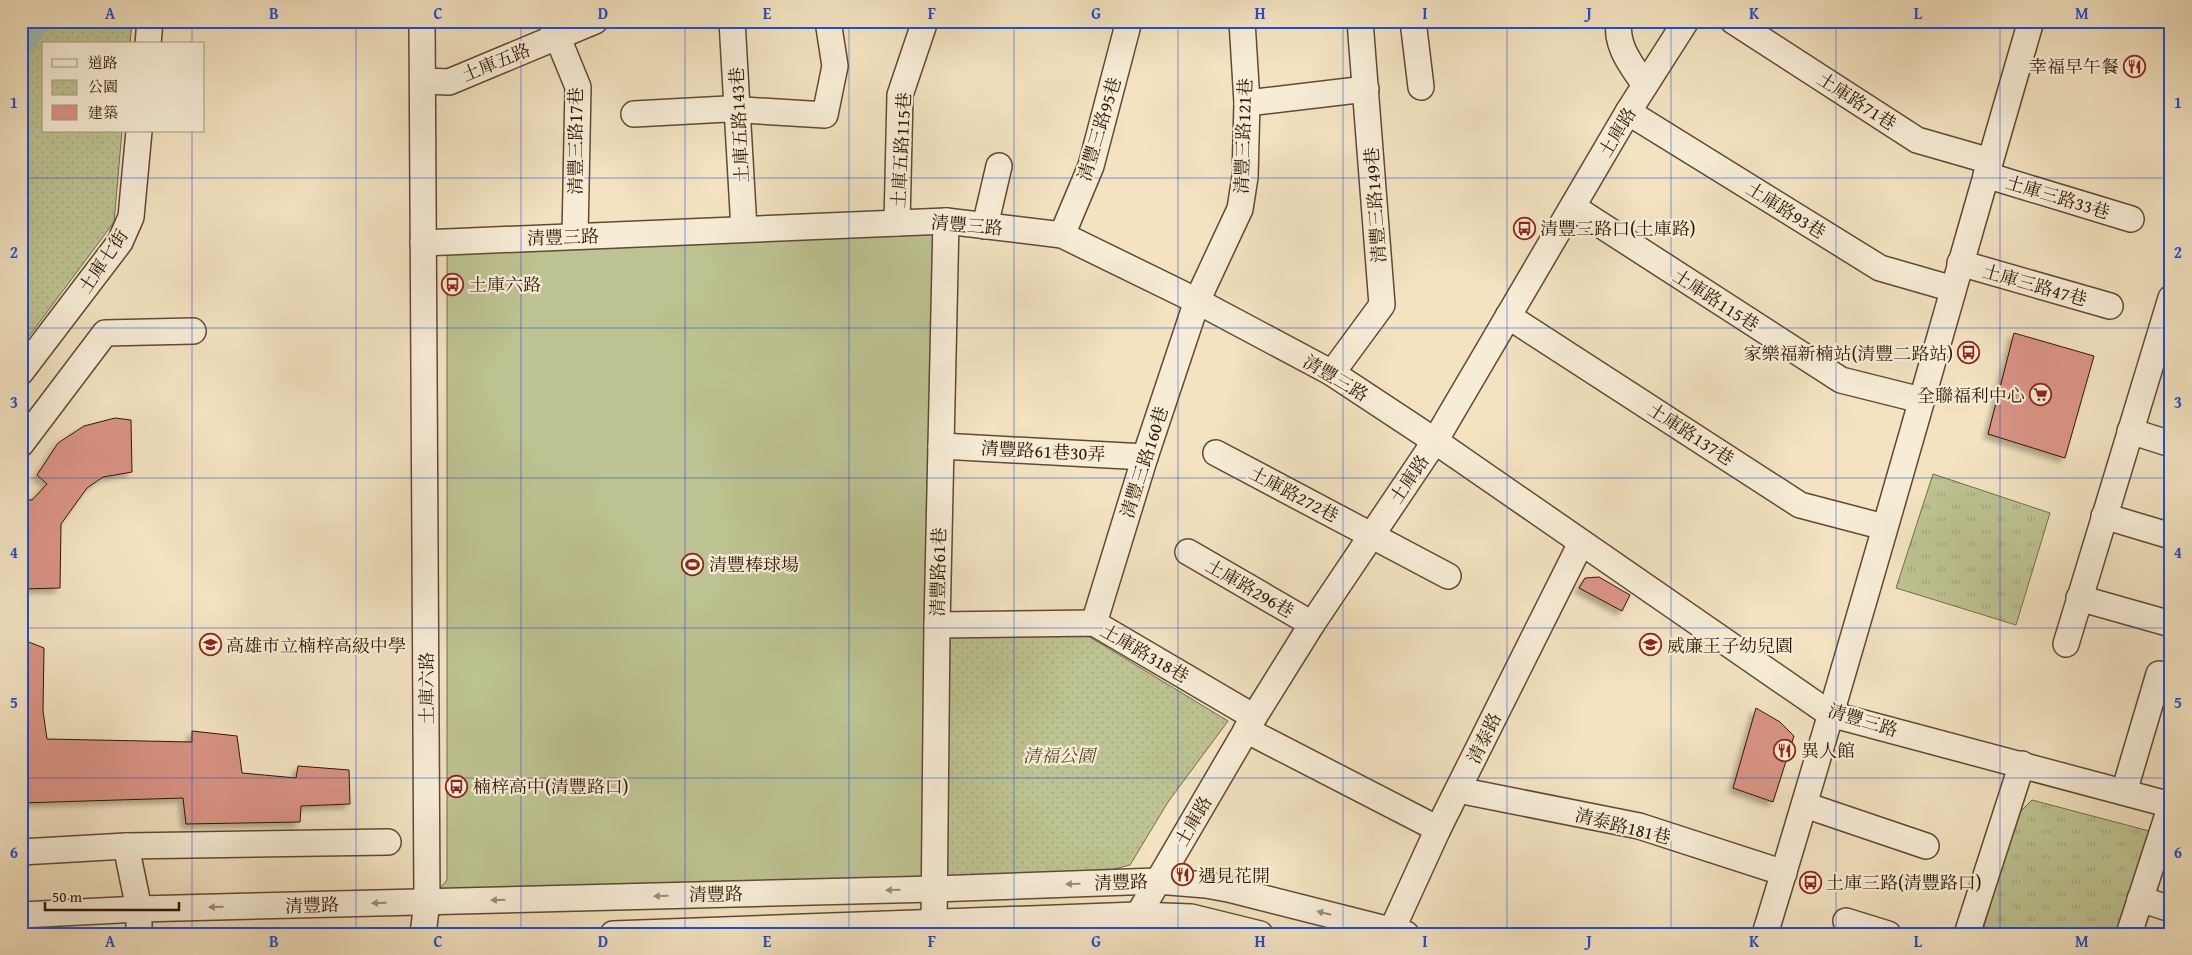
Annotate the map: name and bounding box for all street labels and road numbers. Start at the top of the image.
street label: 土庫五路 [458,36,534,88]
street label: 土庫路71巷 [1812,65,1902,137]
street label: 土庫五路143巷 [722,66,756,184]
street label: 清豐三路95巷 [1070,74,1128,184]
street label: 清豐三路121巷 [1227,78,1259,194]
street label: 清豐三路17巷 [562,87,589,195]
street label: 土庫五路115巷 [884,91,918,209]
street label: 土庫路 [1592,102,1642,162]
street label: 清豐三路149巷 [1357,146,1393,264]
street label: 土庫三路33巷 [2003,168,2113,226]
street label: 土庫路93巷 [1741,175,1831,245]
street label: 清豐三路 [930,208,1004,242]
street label: 清豐三路 [527,222,599,252]
street label: 土庫七街 [72,224,134,298]
street label: 土庫三路47巷 [1980,257,2090,313]
street label: 土庫路115巷 [1668,262,1764,338]
street label: 清豐三路 [1298,348,1374,408]
street label: 土庫路137巷 [1643,396,1739,472]
street label: 清豐三路160巷 [1113,403,1175,521]
street label: 清豐路61巷30弄 [980,434,1106,468]
street label: 土庫路 [1383,449,1435,509]
street label: 土庫路272巷 [1244,459,1344,529]
street label: 清豐路61巷 [924,527,952,617]
street label: 土庫路296巷 [1201,552,1299,624]
street label: 土庫路318巷 [1096,617,1194,689]
street label: 土庫六路 [413,652,440,724]
street label: 清豐三路 [1825,697,1901,743]
street label: 清泰路 [1460,708,1508,768]
street label: 土庫路 [1168,791,1218,851]
street label: 清泰路181巷 [1572,801,1674,851]
street label: 清豐路 [1094,868,1148,896]
street label: 清豐路 [689,880,743,908]
street label: 清豐路 [285,891,339,919]

